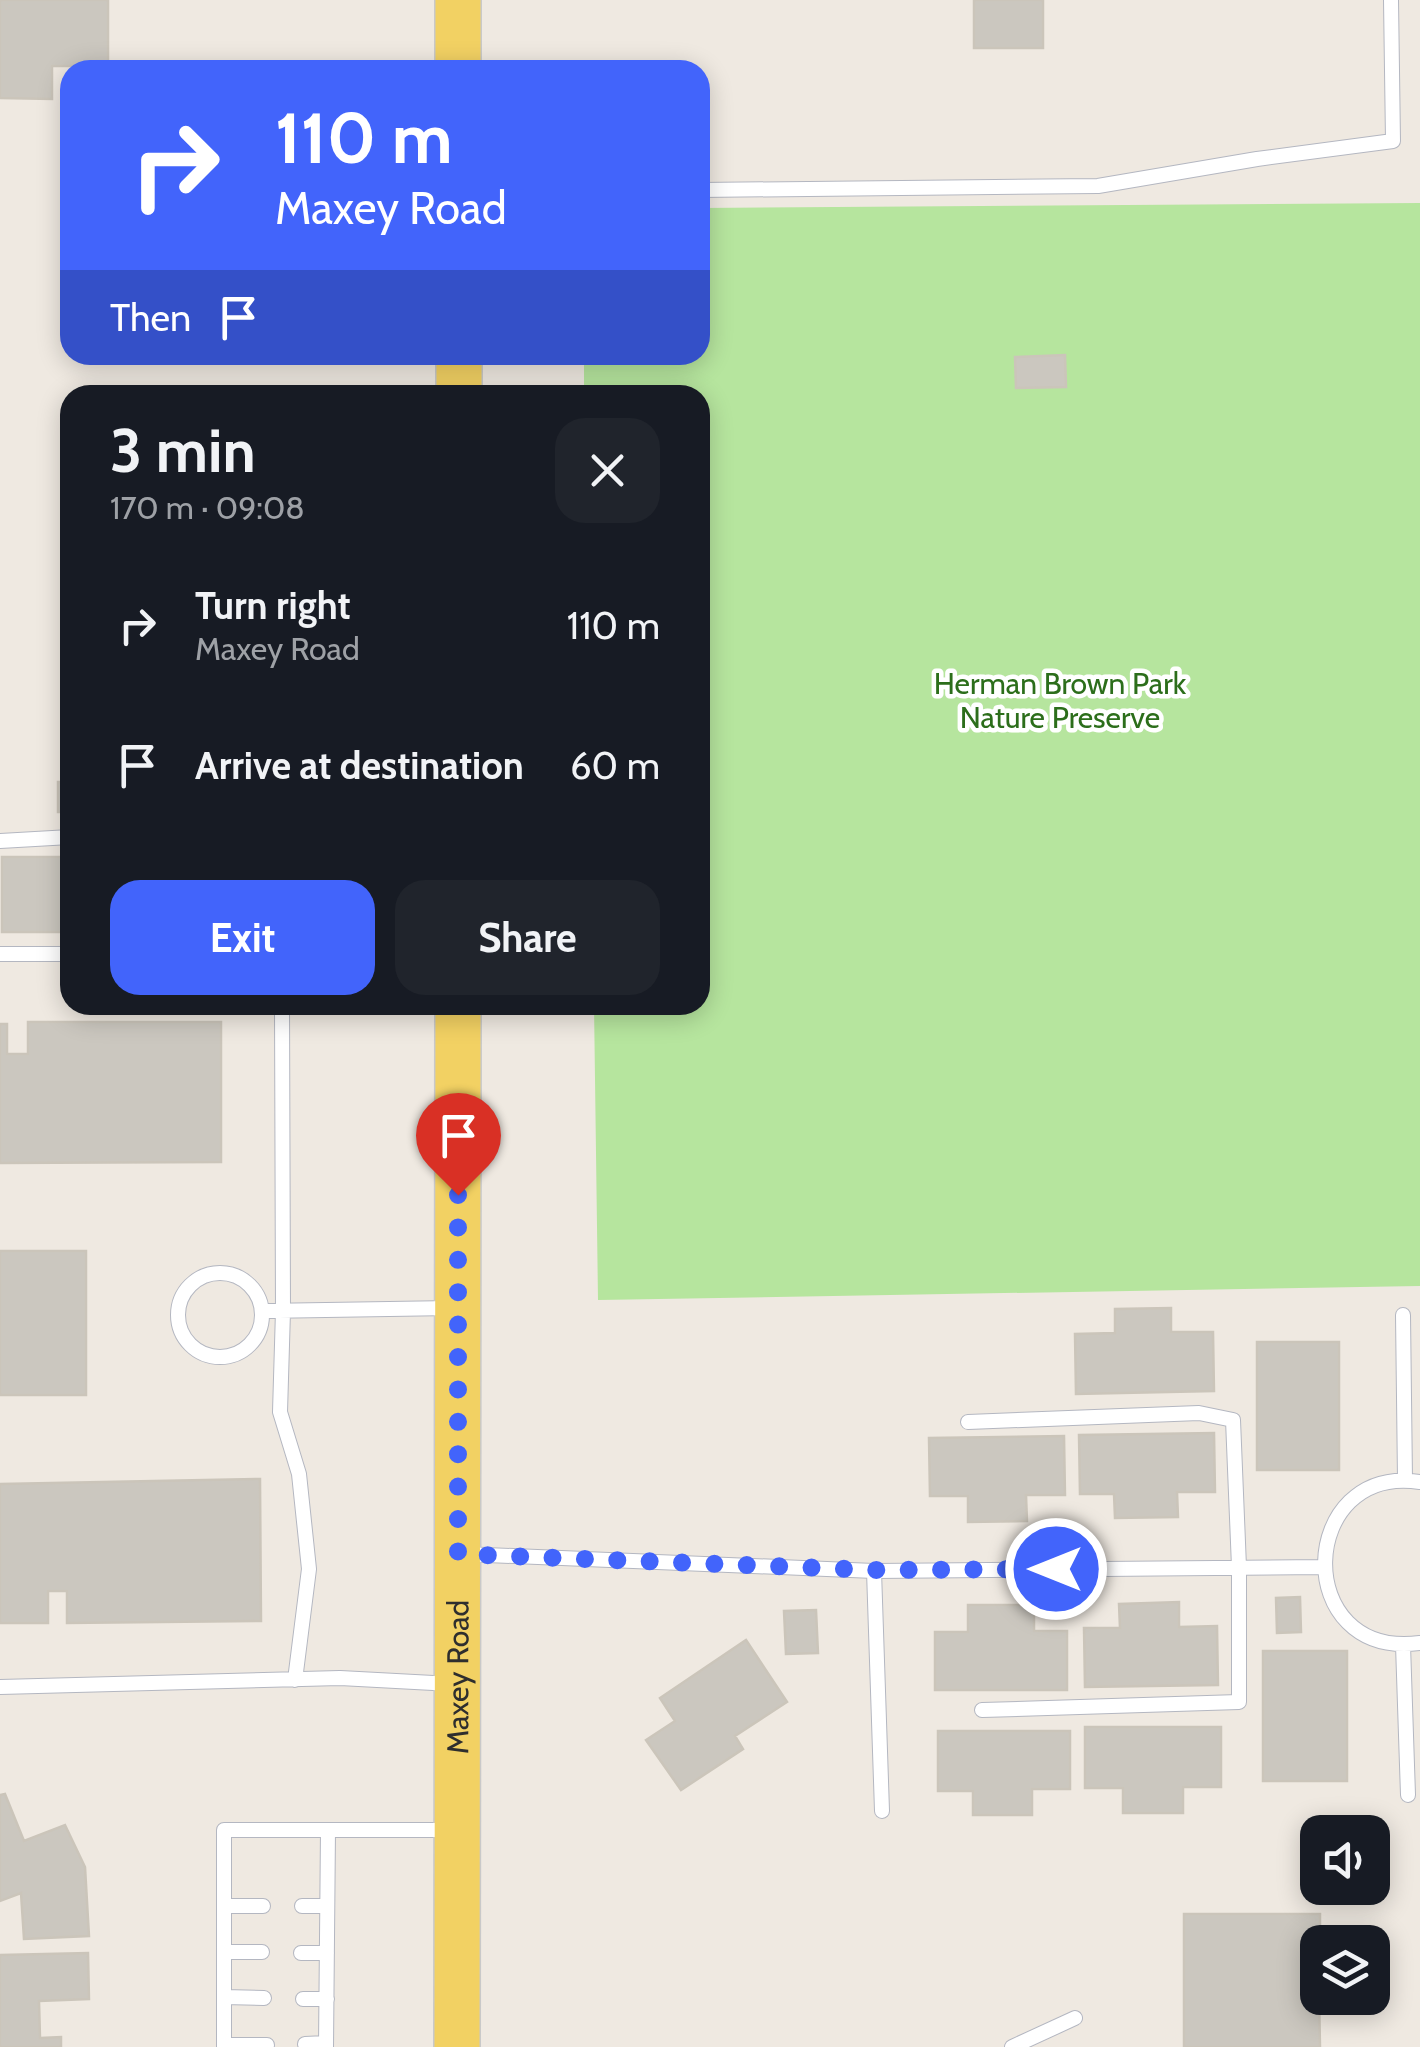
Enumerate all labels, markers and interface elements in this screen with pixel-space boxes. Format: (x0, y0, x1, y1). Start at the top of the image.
text: 110 m (275, 95, 453, 181)
icon: right (110, 100, 240, 230)
text: Maxey Road (275, 181, 507, 235)
icon: arrive (211, 290, 266, 345)
text: Then (110, 294, 191, 341)
text: 3 min (110, 414, 256, 487)
button: close (555, 418, 660, 523)
text: 170 m · 09:08 (110, 488, 305, 527)
text: Turn right (195, 582, 351, 629)
icon: right (110, 598, 165, 653)
text: 110 m (567, 602, 660, 649)
text: Maxey Road (195, 629, 360, 668)
park label: Herman Brown Park Nature Preserve (934, 665, 1187, 736)
icon: arrive (110, 738, 165, 793)
text: Arrive at destination (195, 742, 524, 789)
text: 60 m (570, 742, 660, 789)
button: Exit (110, 880, 375, 995)
button: Share (395, 880, 660, 995)
pin (416, 1093, 501, 1196)
icon: arrive (431, 1108, 486, 1163)
position arrow (1004, 1517, 1108, 1621)
street label: Maxey Road (439, 1600, 476, 1754)
map controls (1300, 1815, 1390, 2015)
button: sound (1300, 1815, 1390, 1905)
button: layers (1300, 1925, 1390, 2015)

